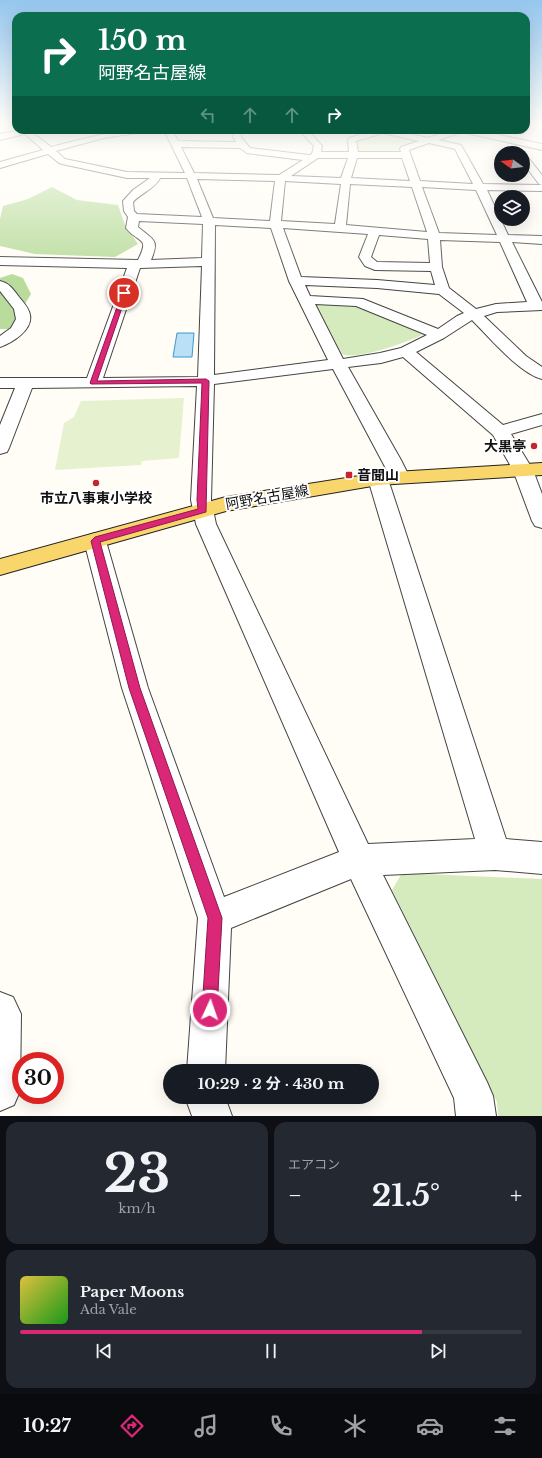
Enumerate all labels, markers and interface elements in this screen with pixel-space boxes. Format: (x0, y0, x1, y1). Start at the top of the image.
text: 150 m (98, 23, 186, 58)
icon: right (32, 28, 84, 80)
text: 阿野名古屋線 (98, 62, 206, 84)
icon: left (197, 104, 219, 126)
icon: ahead (239, 104, 261, 126)
icon: ahead (281, 104, 303, 126)
icon: right (323, 104, 345, 126)
north arrow (494, 146, 530, 182)
map controls (494, 146, 530, 226)
button: layers (494, 190, 530, 226)
pin (107, 276, 141, 310)
icon: arrive (113, 282, 135, 304)
place label: 大黒亭 (484, 437, 526, 455)
marker: 大黒亭 (529, 441, 539, 451)
place label: 音聞山 (357, 466, 399, 484)
marker: 音聞山 (344, 470, 354, 480)
marker: 市立八事東小学校 (91, 478, 101, 488)
street label: 阿野名古屋線 (224, 481, 310, 513)
place label: 市立八事東小学校 (40, 489, 152, 507)
position arrow (189, 989, 231, 1031)
speed limit sign: 30 (12, 1052, 64, 1104)
text: 10:29 · 2 分 · 430 m (198, 1074, 344, 1093)
text: 23 (104, 1142, 170, 1206)
text: エアコン (288, 1156, 340, 1173)
text: 21.5° (372, 1177, 440, 1214)
text: − (288, 1182, 302, 1209)
text: + (510, 1182, 522, 1209)
text: km/h (119, 1200, 155, 1217)
text: Paper Moons (80, 1282, 184, 1301)
text: Ada Vale (80, 1301, 137, 1318)
icon: previous (93, 1340, 115, 1362)
icon: pause (260, 1340, 282, 1362)
icon: next (427, 1340, 449, 1362)
icon: directions (118, 1412, 146, 1440)
icon: music (192, 1412, 220, 1440)
icon: phone (267, 1412, 295, 1440)
icon: climate (341, 1412, 369, 1440)
icon: car (416, 1412, 444, 1440)
icon: filters (491, 1412, 519, 1440)
text: 10:27 (23, 1415, 71, 1437)

